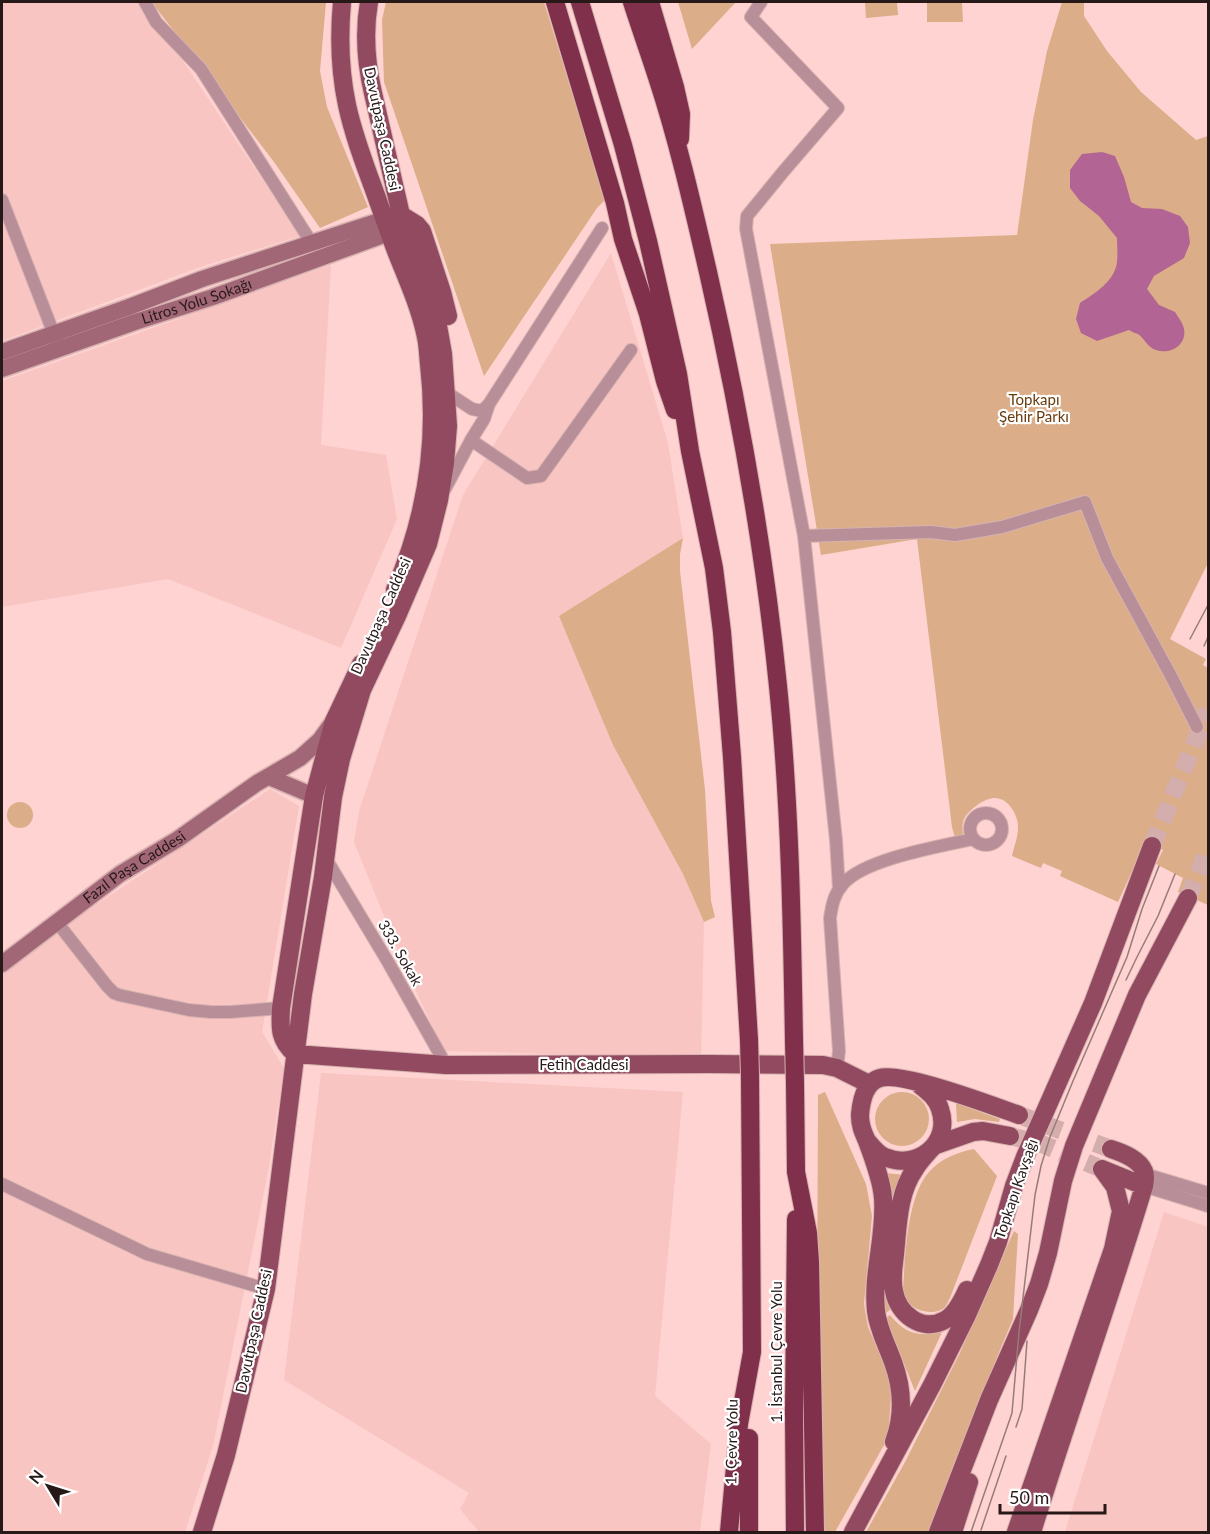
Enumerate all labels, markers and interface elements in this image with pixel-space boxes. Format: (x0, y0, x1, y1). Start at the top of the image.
street label: Davutpaşa Caddesi (361, 65, 405, 192)
street label: Litros Yolu Sokağı (139, 274, 254, 327)
park label: Topkapı Şehir Parkı (999, 390, 1069, 425)
street label: Davutpaşa Caddesi (346, 554, 414, 677)
street label: Fazıl Paşa Caddesi (79, 827, 189, 907)
street label: 333. Sokak (375, 916, 427, 989)
street label: Fetih Caddesi (539, 1055, 629, 1073)
street label: Topkapı Kavşağı (989, 1136, 1041, 1241)
street label: Davutpaşa Caddesi (231, 1267, 275, 1394)
street label: 1. İstanbul Çevre Yolu (767, 1281, 785, 1423)
street label: 1. Çevre Yolu (721, 1399, 741, 1485)
north arrow (18, 1456, 78, 1516)
text: N (25, 1466, 47, 1487)
scale bar (1000, 1477, 1105, 1515)
text: 50 m (1009, 1486, 1049, 1508)

